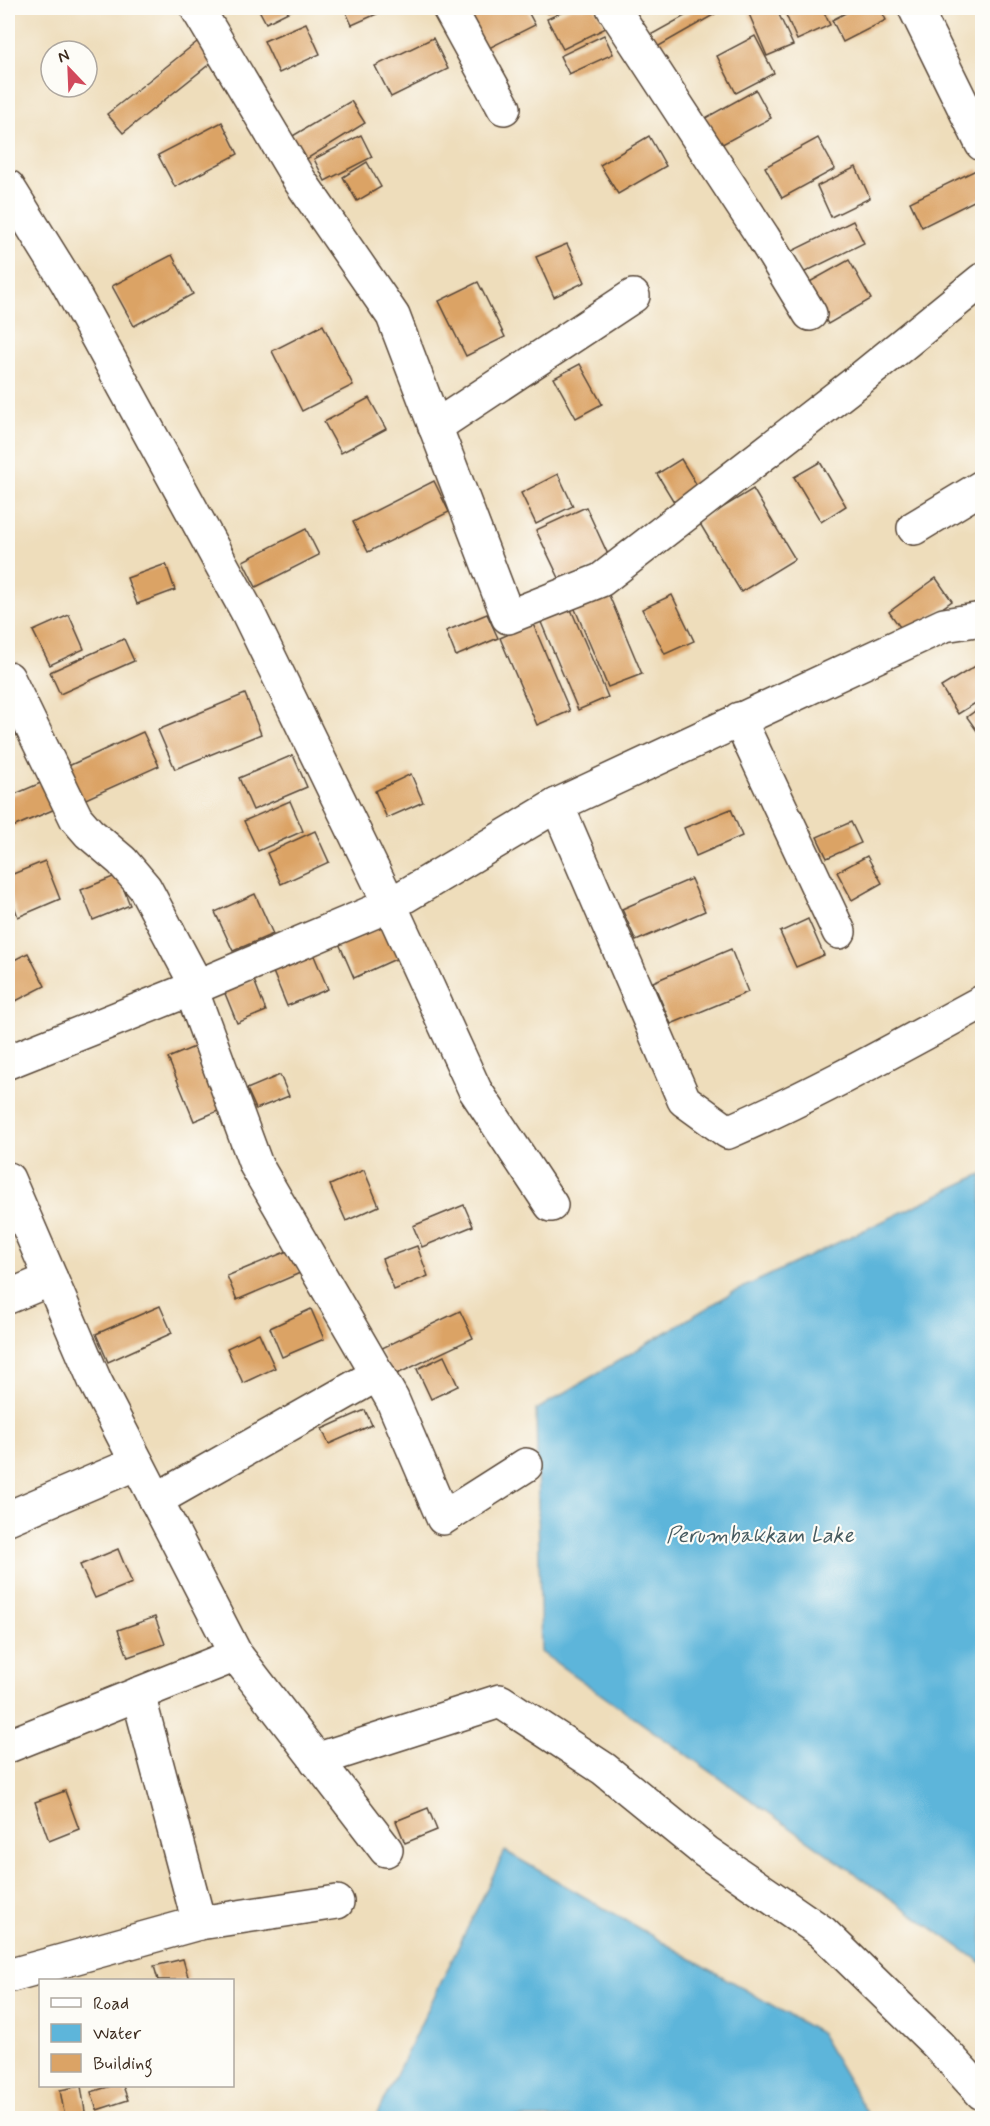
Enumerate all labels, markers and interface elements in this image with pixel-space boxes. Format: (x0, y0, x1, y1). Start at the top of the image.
north arrow (39, 39, 99, 99)
text: N (55, 45, 73, 68)
water label: Perumbakkam Lake (666, 1522, 855, 1550)
legend (39, 1979, 234, 2087)
text: Road (93, 1992, 129, 2016)
text: Water (93, 2022, 142, 2046)
text: Building (93, 2052, 153, 2078)

